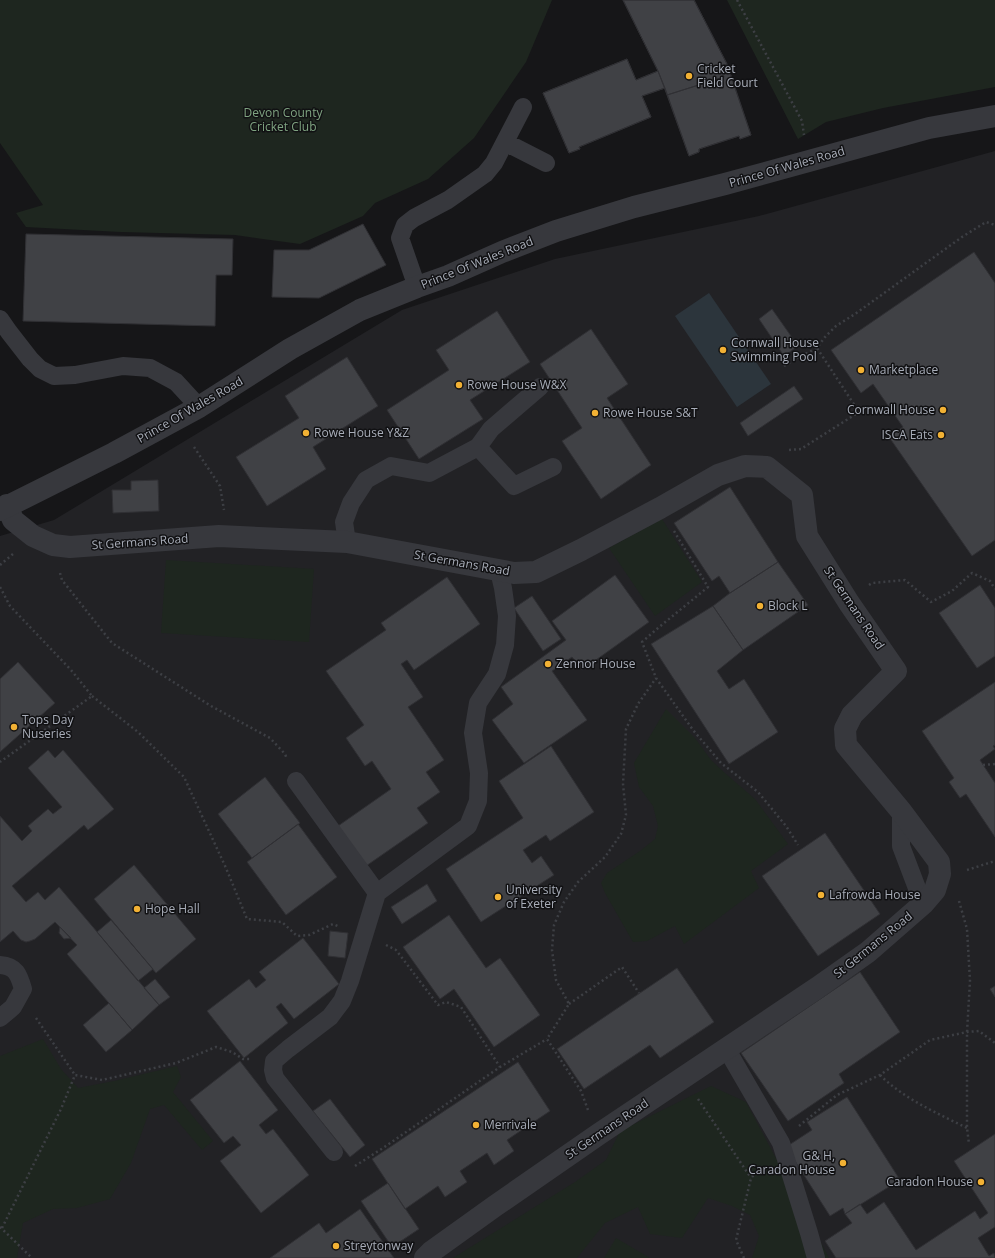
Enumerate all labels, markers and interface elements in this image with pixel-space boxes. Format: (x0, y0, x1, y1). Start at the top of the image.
place label: Cricket Field Court (697, 60, 758, 91)
marker: Cricket Field Court (684, 71, 694, 81)
park label: Devon County Cricket Club (244, 104, 323, 135)
street label: Prince Of Wales Road (727, 142, 847, 191)
street label: Prince Of Wales Road (418, 232, 535, 293)
place label: Cornwall House Swimming Pool (731, 334, 819, 365)
marker: Cornwall House Swimming Pool (718, 345, 728, 355)
place label: Marketplace (869, 361, 938, 378)
marker: Marketplace (856, 365, 866, 375)
street label: Prince Of Wales Road (134, 372, 246, 447)
place label: Rowe House W&X (467, 376, 567, 393)
marker: Rowe House W&X (454, 380, 464, 390)
place label: Cornwall House (847, 401, 935, 418)
place label: Rowe House S&T (603, 404, 698, 421)
marker: Cornwall House (938, 405, 948, 415)
marker: Rowe House S&T (590, 408, 600, 418)
place label: Rowe House Y&Z (314, 424, 409, 441)
place label: ISCA Eats (881, 426, 933, 443)
marker: Rowe House Y&Z (301, 428, 311, 438)
marker: ISCA Eats (936, 430, 946, 440)
street label: St Germans Road (91, 530, 189, 553)
street label: St Germans Road (413, 546, 511, 579)
street label: St Germans Road (820, 563, 889, 653)
place label: Block L (768, 597, 807, 614)
marker: Block L (755, 601, 765, 611)
place label: Zennor House (556, 655, 636, 672)
marker: Zennor House (543, 659, 553, 669)
place label: Tops Day Nuseries (22, 711, 74, 742)
marker: Tops Day Nuseries (9, 722, 19, 732)
place label: University of Exeter (506, 881, 563, 912)
place label: Lafrowda House (829, 886, 921, 903)
marker: Lafrowda House (816, 890, 826, 900)
marker: University of Exeter (493, 892, 503, 902)
place label: Hope Hall (145, 900, 200, 917)
marker: Hope Hall (132, 904, 142, 914)
street label: St Germans Road (830, 907, 916, 982)
street label: St Germans Road (562, 1094, 652, 1163)
place label: Merrivale (484, 1116, 537, 1133)
marker: Merrivale (471, 1120, 481, 1130)
place label: G& H, Caradon House (748, 1147, 835, 1178)
marker: G& H, Caradon House (838, 1158, 848, 1168)
place label: Caradon House (886, 1173, 973, 1190)
marker: Caradon House (976, 1177, 986, 1187)
place label: Streytonway (344, 1237, 414, 1254)
marker: Streytonway (331, 1241, 341, 1251)

